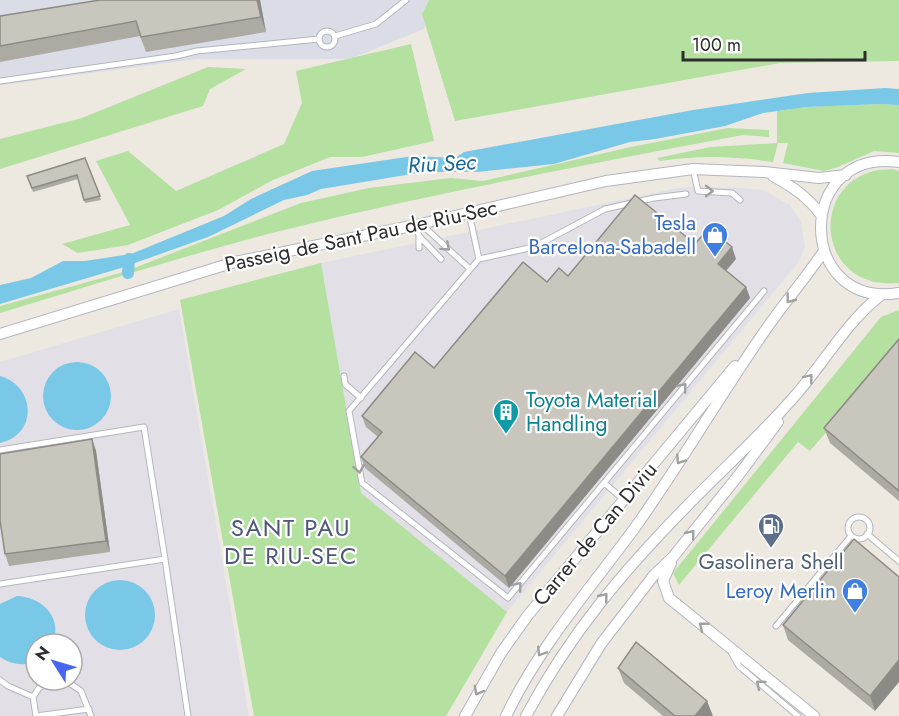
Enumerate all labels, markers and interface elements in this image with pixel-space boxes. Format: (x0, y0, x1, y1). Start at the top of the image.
scale bar (683, 24, 864, 62)
text: 100 m (692, 32, 741, 58)
water label: Riu Sec (407, 145, 478, 181)
one-way arrow (705, 185, 714, 197)
street label: Passeig de Sant Pau de Riu-Sec (222, 192, 500, 280)
place label: Tesla Barcelona-Sabadell (528, 208, 696, 262)
shop icon: Tesla Barcelona-Sabadell (700, 220, 730, 258)
one-way arrow (439, 240, 450, 251)
one-way arrow (786, 292, 797, 303)
one-way arrow (801, 374, 812, 385)
one-way arrow (676, 383, 687, 394)
place label: Toyota Material Handling (526, 385, 657, 439)
building icon: Toyota Material Handling (491, 397, 521, 435)
one-way arrow (676, 453, 687, 464)
street label: Carrer de Can Diviu (526, 456, 664, 612)
one-way arrow (353, 464, 365, 474)
district label: SANT PAU DE RIU-SEC (224, 510, 358, 573)
fuel station icon: Gasolinera Shell (756, 511, 786, 549)
one-way arrow (684, 530, 695, 541)
place label: Gasolinera Shell (698, 547, 844, 577)
place label: Leroy Merlin (726, 576, 836, 606)
shop icon: Leroy Merlin (840, 576, 870, 614)
one-way arrow (511, 582, 522, 593)
one-way arrow (596, 593, 607, 604)
one-way arrow (699, 622, 710, 633)
north arrow (24, 632, 84, 692)
text: N (29, 641, 55, 665)
one-way arrow (537, 646, 549, 656)
one-way arrow (756, 680, 767, 691)
one-way arrow (474, 685, 485, 696)

